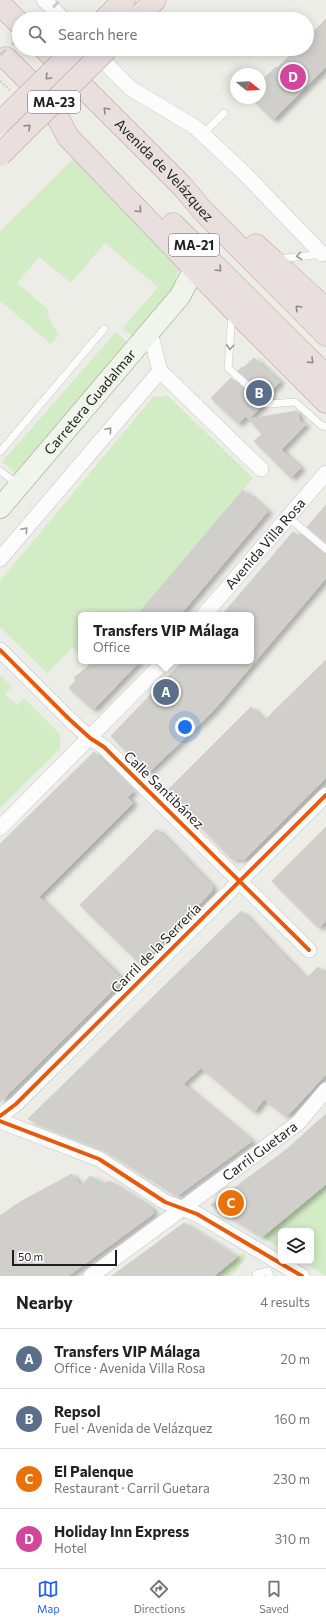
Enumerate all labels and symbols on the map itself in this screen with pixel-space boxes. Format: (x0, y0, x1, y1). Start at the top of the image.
pin: D (280, 62, 306, 92)
north arrow (230, 68, 266, 104)
one-way arrow (45, 72, 53, 80)
road number: MA-23 (28, 91, 80, 113)
one-way arrow (103, 107, 111, 115)
street label: Avenida de Velázquez (112, 115, 217, 225)
one-way arrow (23, 125, 31, 132)
one-way arrow (134, 205, 142, 213)
road number: MA-21 (169, 234, 219, 256)
one-way arrow (296, 252, 302, 261)
one-way arrow (214, 264, 222, 272)
one-way arrow (296, 305, 303, 313)
one-way arrow (225, 344, 234, 350)
street label: Carretera Guadalmar (40, 345, 139, 458)
one-way arrow (306, 356, 314, 364)
pin: B (246, 378, 272, 408)
one-way arrow (105, 428, 112, 435)
street label: Avenida Villa Rosa (221, 494, 309, 592)
one-way arrow (21, 527, 28, 534)
pin: A (153, 677, 179, 707)
your location (175, 717, 195, 737)
street label: Calle Santibánez (121, 747, 208, 832)
street label: Carril de la Serrería (107, 899, 204, 996)
street label: Carril Guetara (219, 1117, 301, 1184)
pin: C (218, 1188, 244, 1218)
scale bar (12, 1248, 117, 1267)

